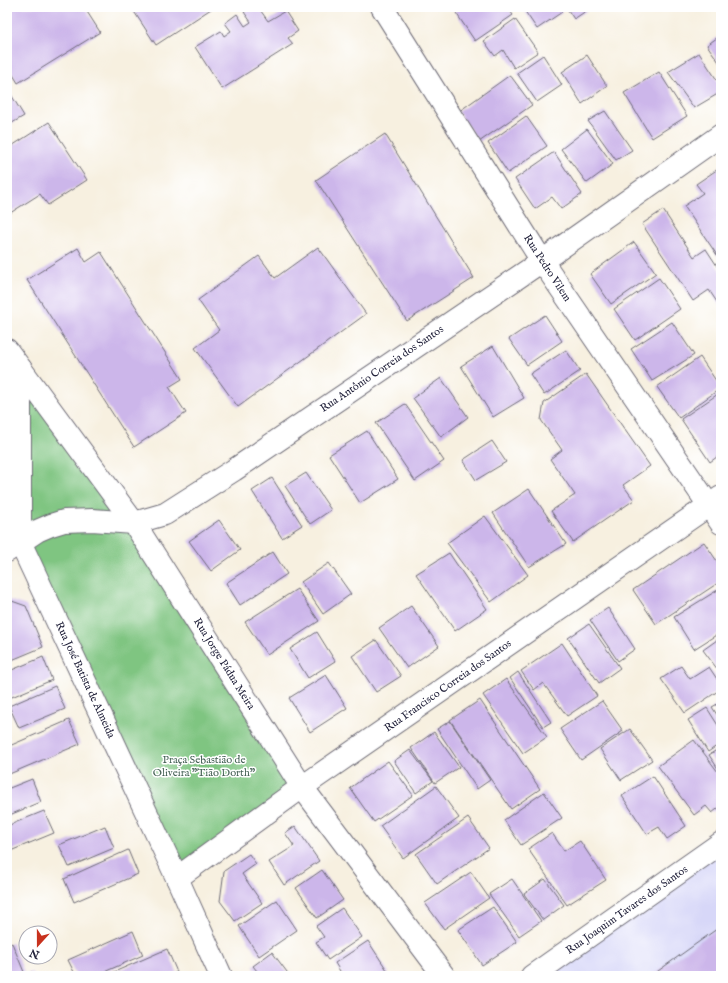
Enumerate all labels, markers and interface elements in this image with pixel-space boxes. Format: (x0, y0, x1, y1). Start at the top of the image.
street label: Rua Pedro Vilem (520, 232, 574, 305)
street label: Rua Antônio Correia dos Santos (318, 322, 447, 416)
street label: Rua Jorge Pádua Meira (190, 616, 258, 713)
street label: Rua José Batista de Almeida (52, 620, 118, 741)
street label: Rua Francisco Correia dos Santos (382, 637, 514, 735)
park label: Praça Sebastião de Oliveira "Tião Dorth" (153, 753, 256, 780)
street label: Rua Joaquim Tavares dos Santos (563, 862, 691, 958)
north arrow (18, 925, 58, 965)
text: N (27, 945, 43, 962)

